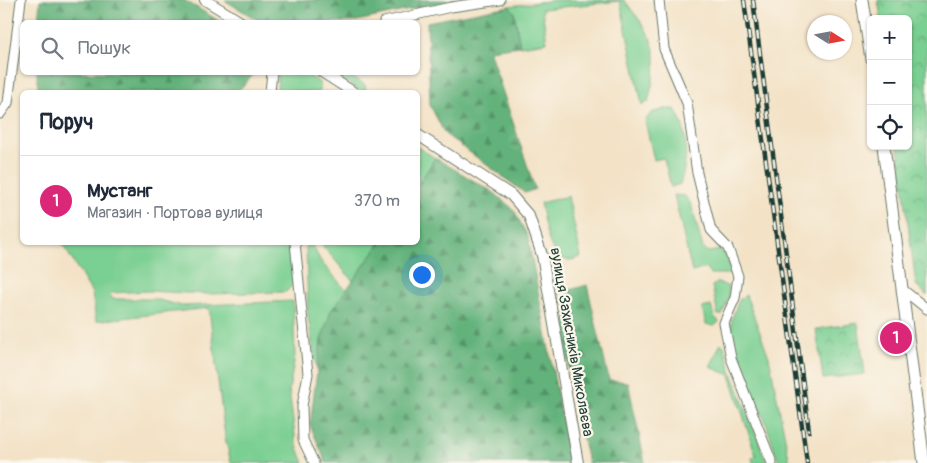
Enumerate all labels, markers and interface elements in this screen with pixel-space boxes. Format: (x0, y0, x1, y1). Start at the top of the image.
north arrow (807, 15, 852, 60)
map controls (867, 15, 912, 150)
button: + (867, 15, 912, 60)
search box (20, 20, 420, 75)
icon: search (38, 34, 66, 62)
text: Пошук (78, 36, 131, 60)
button: − (867, 60, 912, 105)
button: locate (867, 105, 912, 150)
text: Поруч (40, 109, 93, 136)
text: Мустанг (87, 179, 152, 203)
text: 1 (53, 191, 59, 211)
text: 370 m (354, 191, 400, 211)
text: Магазин · Портова вулиця (87, 203, 263, 223)
street label: вулиця Захисників Миколаєва (546, 246, 598, 438)
your location (409, 262, 435, 288)
pin: 1 (880, 319, 912, 357)

